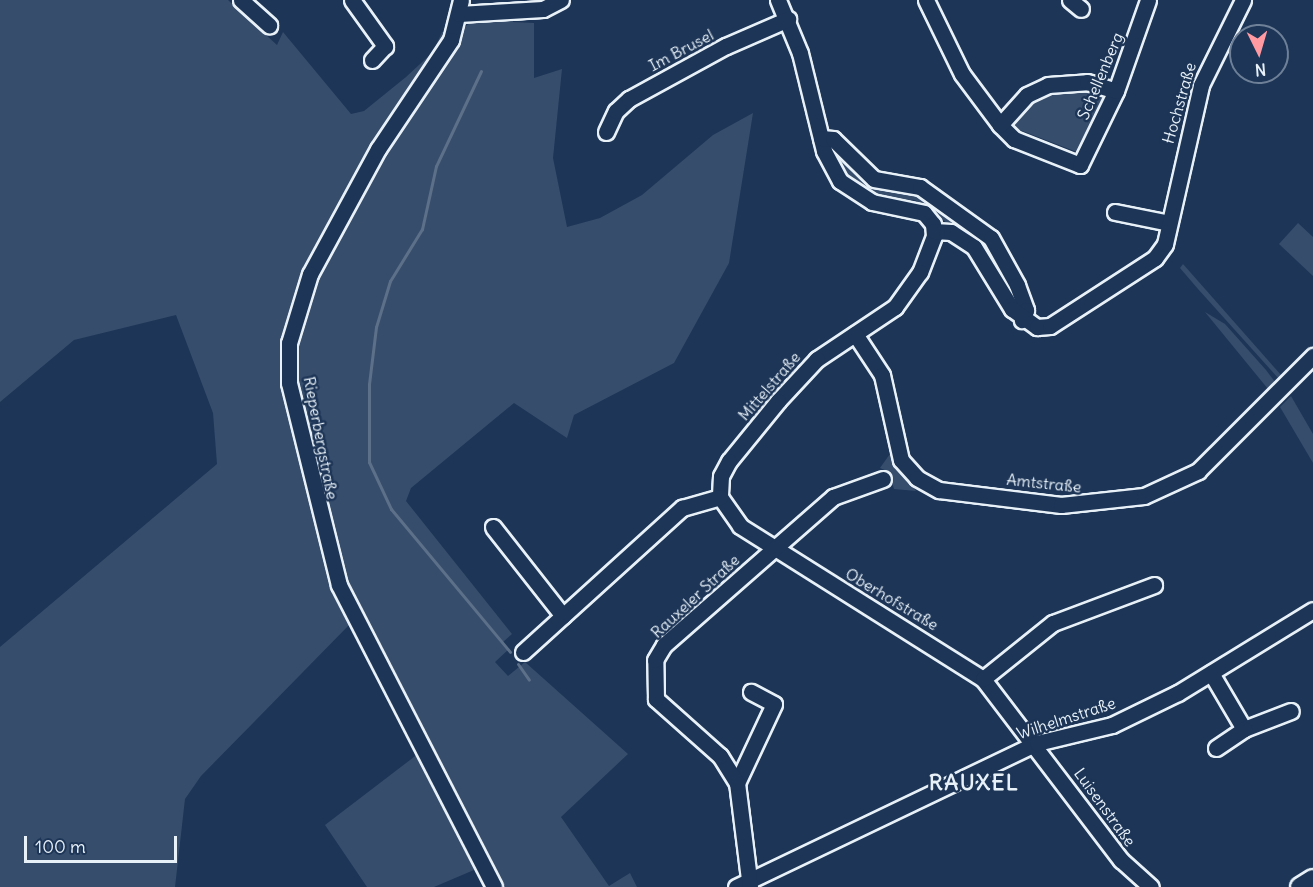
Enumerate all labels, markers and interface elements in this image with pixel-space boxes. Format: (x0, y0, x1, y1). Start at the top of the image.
north arrow (1229, 24, 1289, 84)
street label: Im Brusel (645, 25, 717, 75)
street label: Schellenberg (1073, 30, 1127, 122)
text: N (1254, 59, 1267, 80)
street label: Hochstraße (1158, 60, 1200, 146)
street label: Mittelstraße (734, 348, 804, 424)
street label: Rieperbergstraße (300, 375, 342, 501)
street label: Amtstraße (1006, 470, 1082, 496)
street label: Rauxeler Straße (647, 550, 743, 642)
street label: Oberhofstraße (842, 564, 942, 634)
street label: Wilhelmstraße (1014, 693, 1118, 743)
street label: Luisenstraße (1070, 764, 1140, 850)
district label: RAUXEL (929, 770, 1019, 796)
scale bar (27, 824, 180, 862)
text: 100 m (35, 835, 86, 858)

